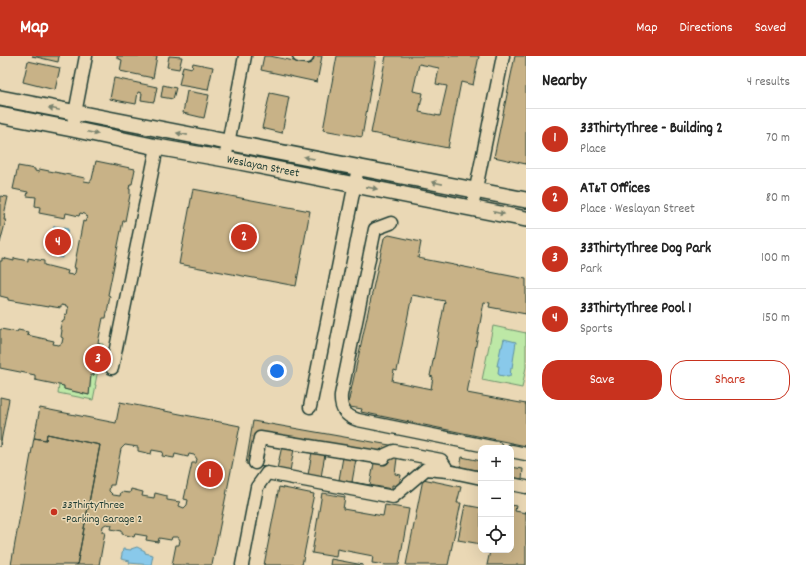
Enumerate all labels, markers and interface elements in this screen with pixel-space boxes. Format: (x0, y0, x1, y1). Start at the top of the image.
text: Map (20, 15, 49, 42)
text: Map (636, 18, 658, 38)
text: Directions (680, 18, 733, 38)
text: Saved (755, 18, 786, 38)
text: Nearby (542, 70, 586, 94)
text: 4 results (747, 73, 790, 92)
one-way arrow (48, 106, 60, 112)
text: 33ThirtyThree - Building 2 (580, 118, 723, 140)
text: 1 (554, 129, 556, 148)
text: 70 m (766, 129, 790, 148)
one-way arrow (176, 130, 188, 136)
one-way arrow (87, 131, 99, 137)
text: Place (580, 140, 606, 159)
street label: Weslayan Street (225, 151, 301, 182)
one-way arrow (303, 155, 315, 161)
text: AT&T Offices (580, 178, 650, 200)
one-way arrow (431, 179, 443, 185)
one-way arrow (366, 186, 378, 192)
text: 2 (552, 189, 558, 208)
text: 80 m (766, 189, 790, 208)
text: Place · Weslayan Street (580, 200, 695, 219)
one-way arrow (493, 211, 505, 217)
pin: 2 (231, 222, 257, 252)
pin: 4 (45, 227, 71, 257)
text: 33ThirtyThree Dog Park (580, 238, 711, 260)
text: 3 (552, 249, 558, 268)
text: 100 m (761, 249, 790, 268)
text: Park (580, 260, 602, 279)
text: 33ThirtyThree Pool 1 (580, 298, 692, 320)
text: 4 (552, 309, 558, 328)
text: 150 m (762, 309, 790, 328)
text: Sports (580, 320, 613, 339)
pin: 3 (85, 344, 111, 374)
button: Save (542, 360, 662, 400)
button: Share (670, 360, 790, 400)
your location (267, 361, 287, 381)
map controls (478, 445, 514, 553)
button: + (478, 445, 514, 481)
pin: 1 (197, 459, 223, 489)
button: − (478, 481, 514, 517)
place label: 33ThirtyThree -Parking Garage 2 (62, 497, 143, 528)
marker: 33ThirtyThree -Parking Garage 2 (49, 507, 59, 517)
button: locate (478, 517, 514, 553)

